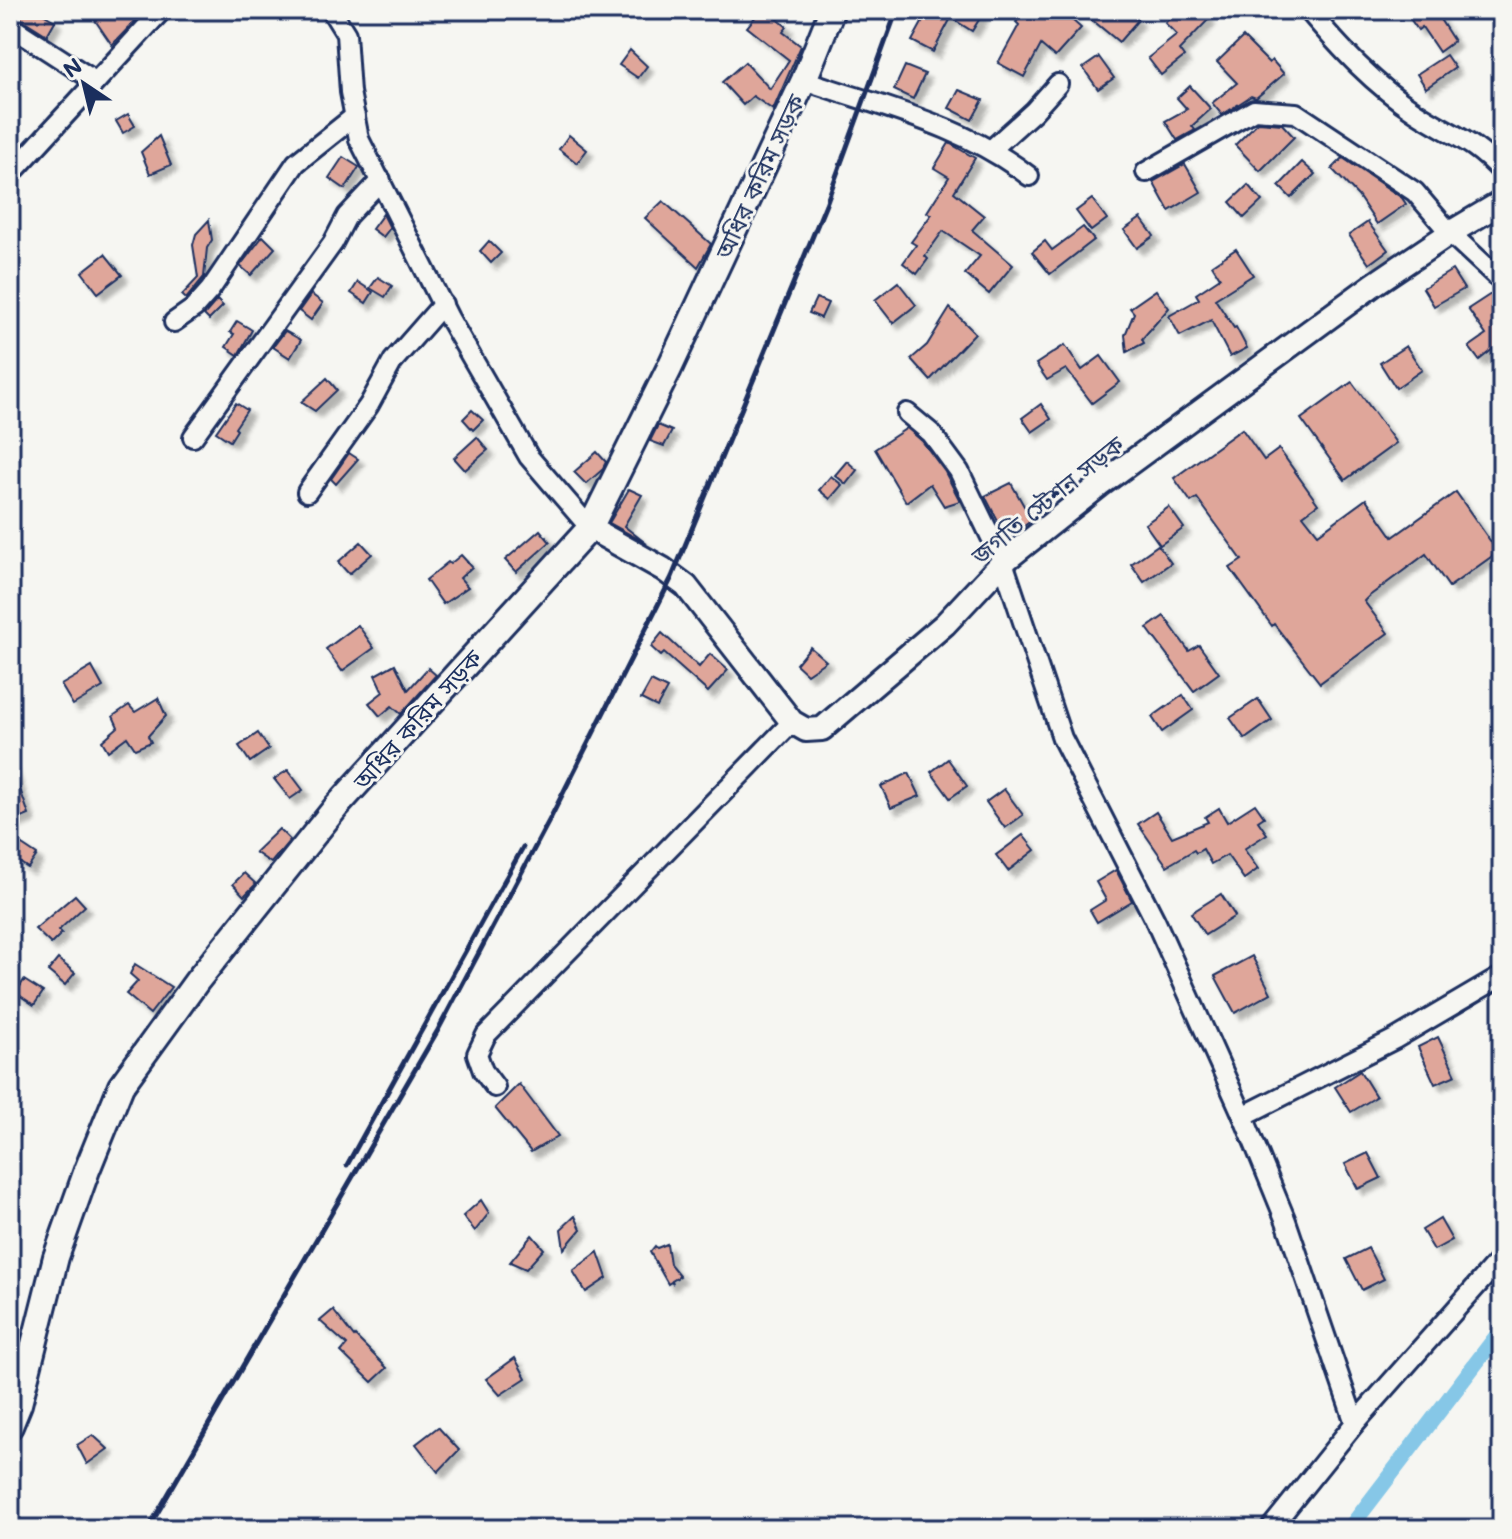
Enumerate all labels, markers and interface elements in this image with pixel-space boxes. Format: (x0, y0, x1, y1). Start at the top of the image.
north arrow (44, 44, 124, 124)
text: N (57, 51, 87, 84)
street label: অধির করিম সড়ক (707, 88, 811, 264)
street label: জগতি স্টেশন সড়ক (964, 428, 1130, 571)
street label: অধির করিম সড়ক (345, 642, 488, 796)

